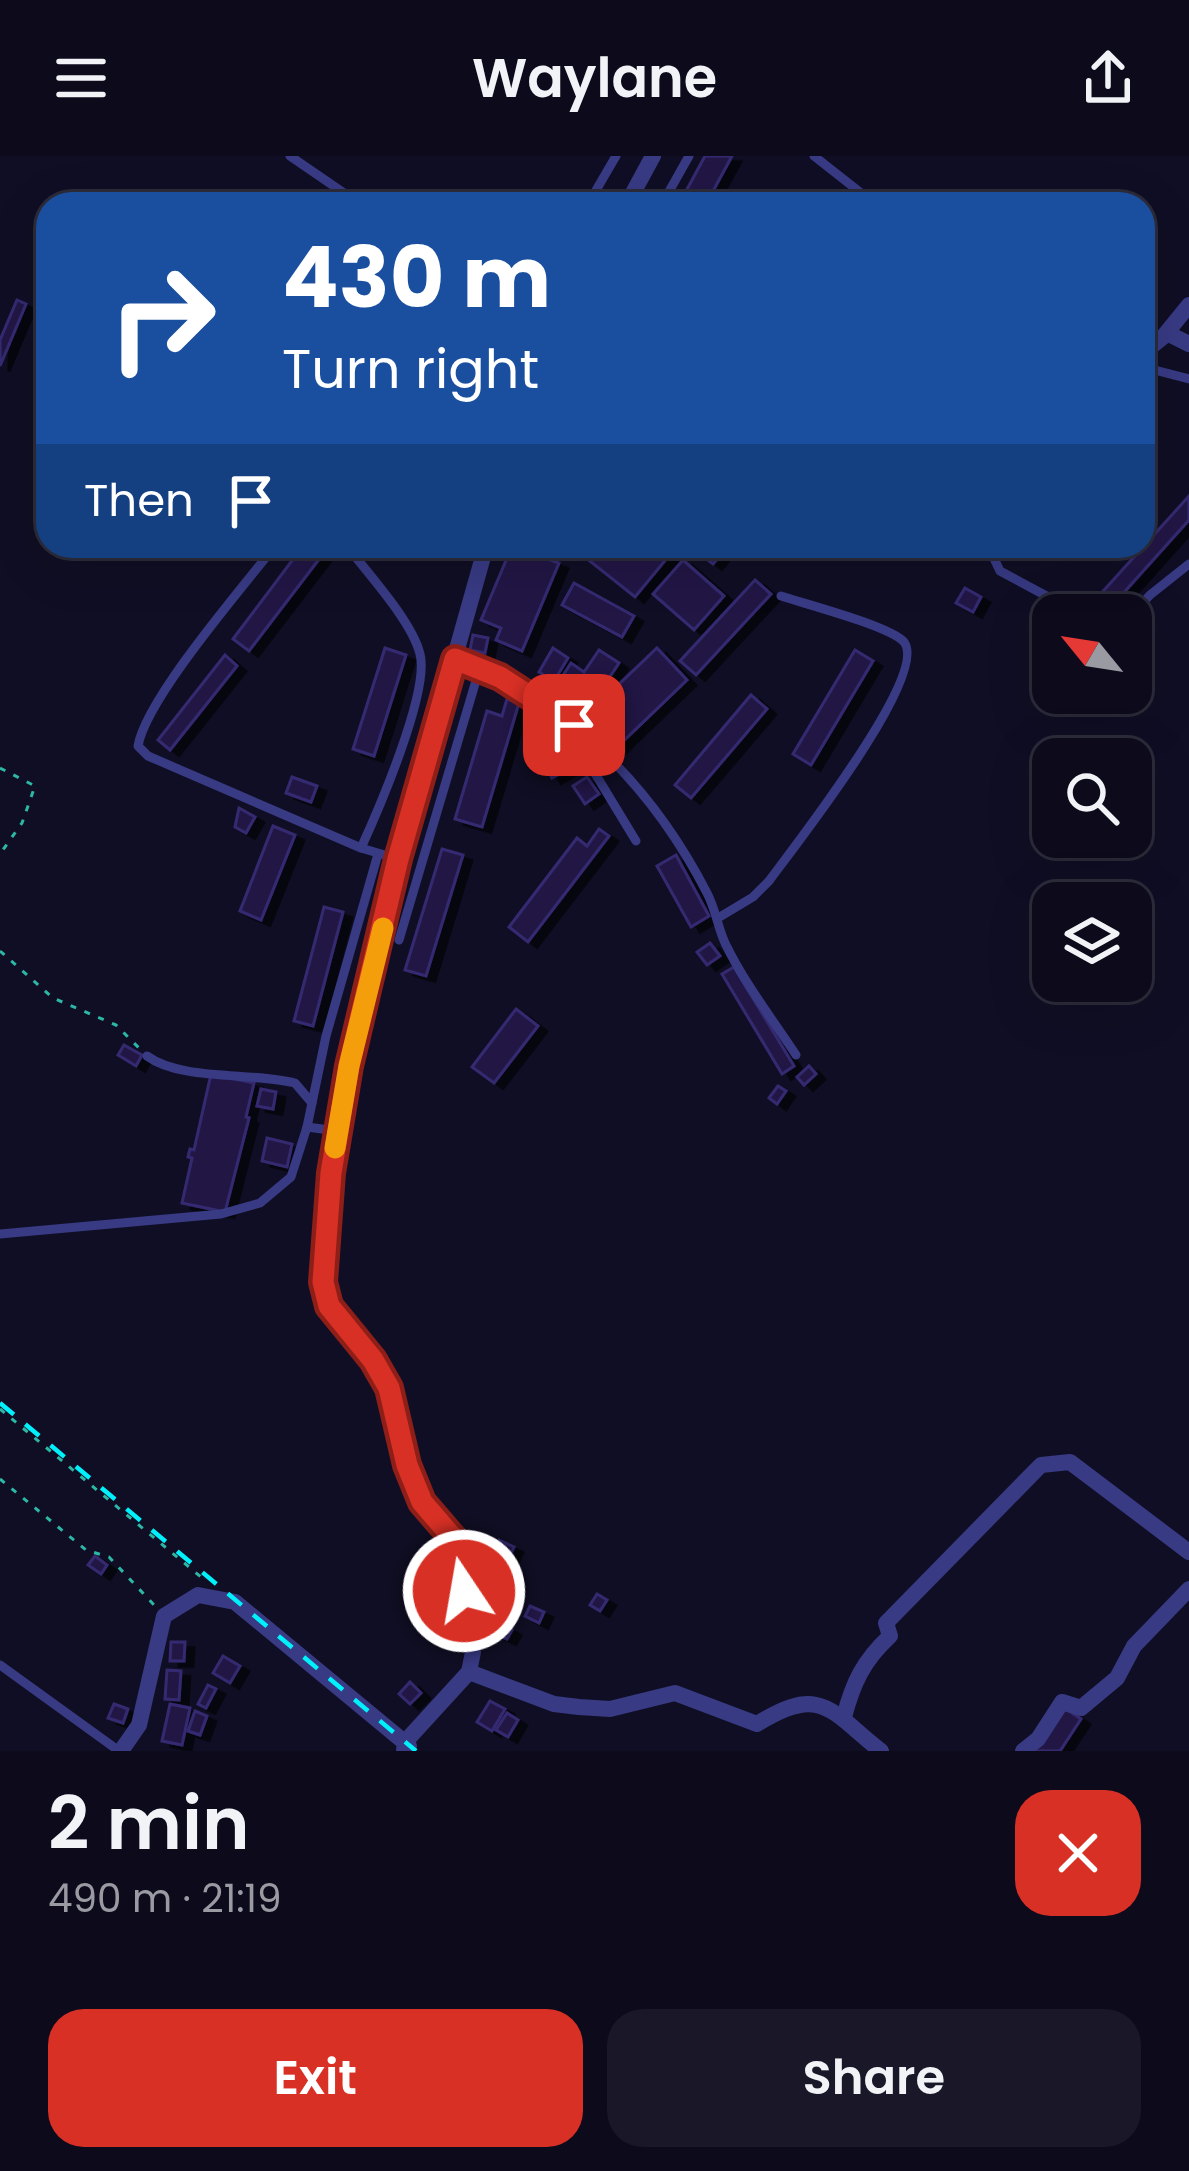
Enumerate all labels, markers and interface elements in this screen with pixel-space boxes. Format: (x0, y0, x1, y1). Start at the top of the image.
text: Waylane (472, 40, 717, 116)
icon: menu (48, 45, 114, 111)
icon: share (1075, 45, 1141, 111)
text: 430 m (282, 219, 551, 336)
icon: right (84, 240, 240, 396)
text: Turn right (282, 331, 539, 407)
icon: arrive (218, 468, 284, 534)
text: Then (84, 469, 194, 532)
north arrow (1032, 594, 1152, 714)
map controls (1032, 594, 1152, 1002)
pin (523, 674, 625, 776)
icon: arrive (541, 692, 607, 758)
button: search (1032, 738, 1152, 858)
button: layers (1032, 882, 1152, 1002)
position arrow (401, 1528, 527, 1654)
text: 2 min (48, 1773, 250, 1874)
button: close (1015, 1790, 1141, 1916)
text: 490 m · 21:19 (48, 1871, 282, 1926)
button: Exit (48, 2009, 583, 2147)
button: Share (607, 2009, 1141, 2147)

